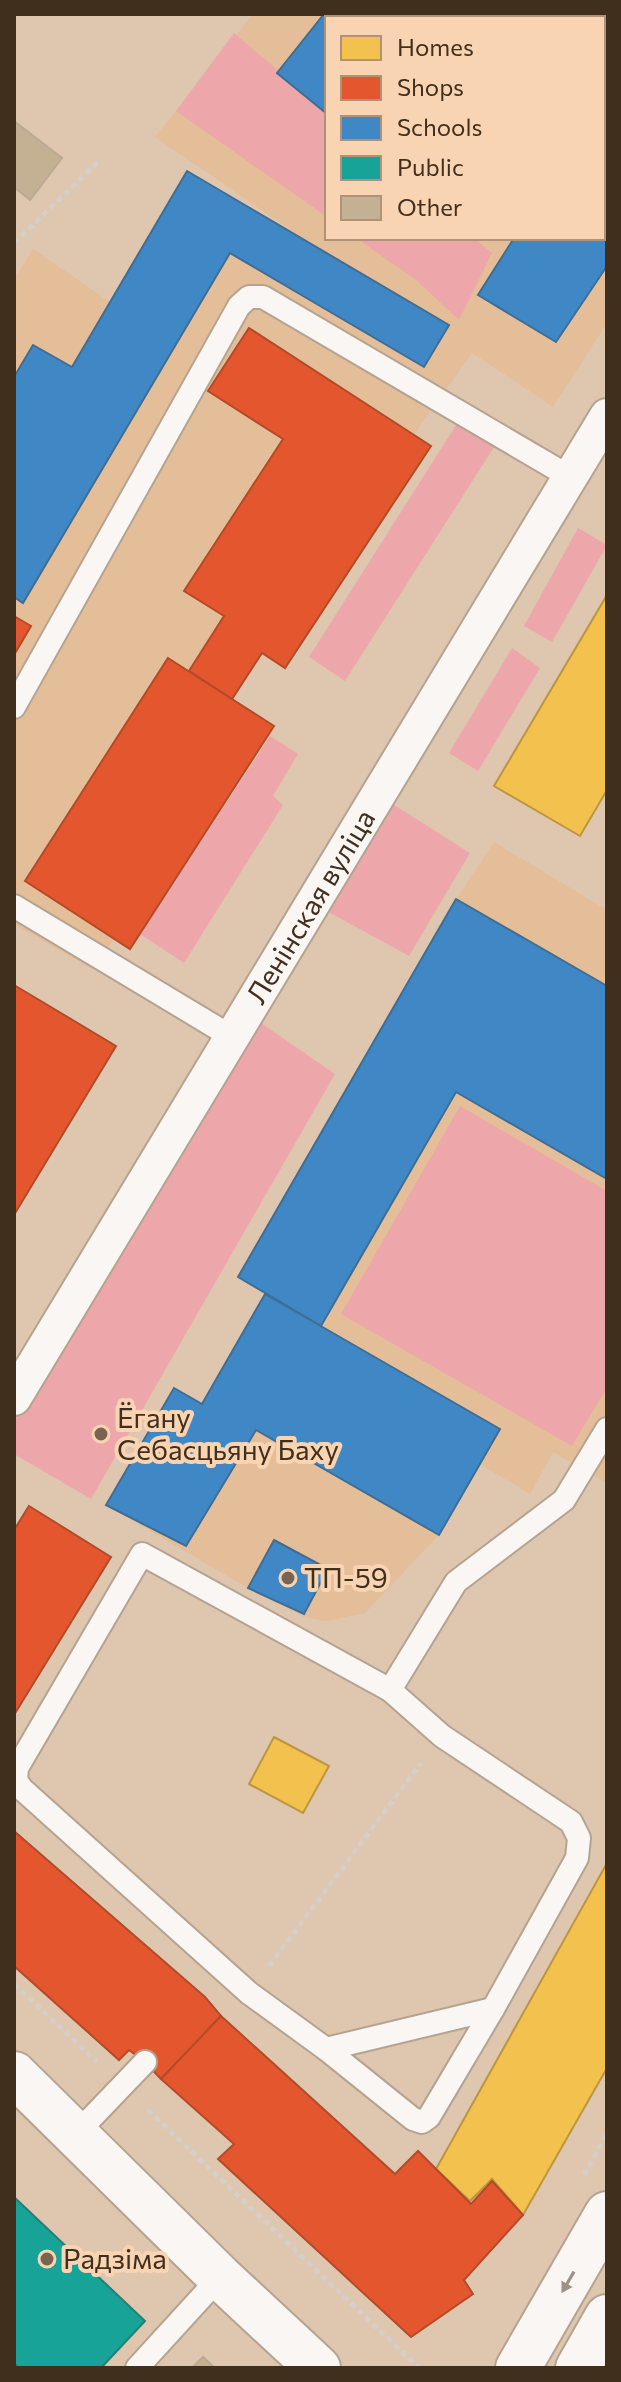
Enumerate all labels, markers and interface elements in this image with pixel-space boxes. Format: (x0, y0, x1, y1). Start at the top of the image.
legend (325, 16, 605, 240)
text: Homes (397, 32, 474, 61)
text: Shops (397, 72, 464, 101)
text: Schools (397, 112, 482, 141)
text: Public (397, 152, 464, 181)
text: Other (397, 192, 463, 221)
street label: Ленінская вуліца (238, 803, 382, 1009)
place label: Ёгану Себасцьяну Баху (117, 1400, 339, 1466)
marker: Ёгану Себасцьяну Баху (92, 1425, 110, 1443)
place label: ТП-59 (304, 1560, 388, 1594)
marker: ТП-59 (279, 1569, 297, 1587)
place label: Радзіма (63, 2241, 167, 2275)
marker: Радзіма (38, 2250, 56, 2268)
one-way arrow (561, 2271, 575, 2293)

